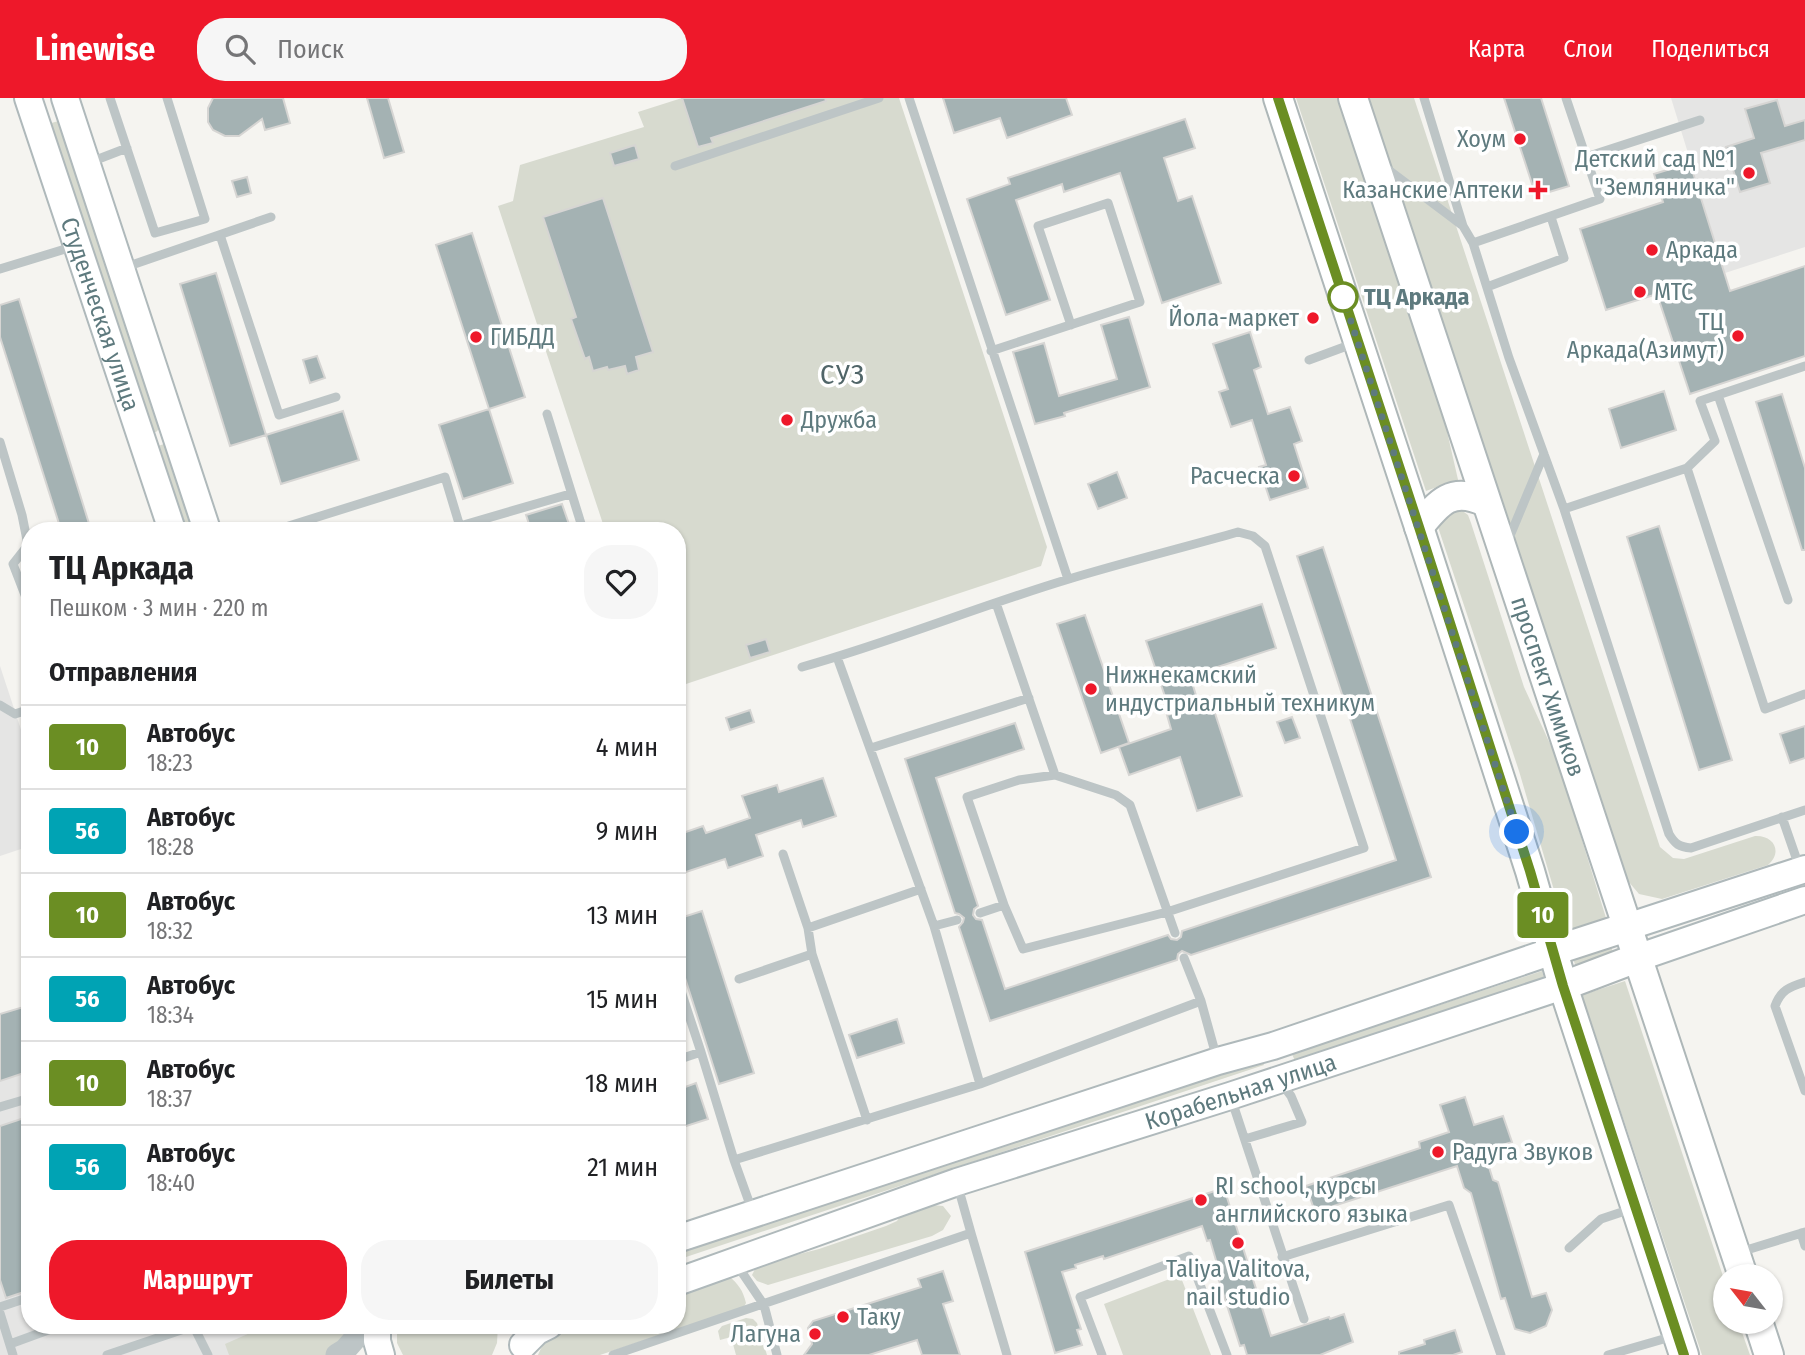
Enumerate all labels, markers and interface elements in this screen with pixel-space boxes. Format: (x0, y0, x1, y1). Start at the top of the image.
search box (197, 18, 687, 81)
text: Linewise (35, 29, 155, 69)
icon: search (221, 30, 259, 68)
text: Поиск (277, 34, 344, 65)
text: Карта (1468, 35, 1525, 63)
text: Слои (1563, 35, 1613, 63)
text: Поделиться (1651, 35, 1770, 63)
place label: Хоум (1457, 125, 1506, 153)
marker: Хоум (1512, 131, 1528, 147)
place label: Детский сад №1 "Земляничка" (1574, 145, 1735, 201)
marker: Детский сад №1 "Земляничка" (1741, 165, 1757, 181)
place label: Казанские Аптеки (1342, 176, 1524, 204)
marker: Казанские Аптеки (1530, 182, 1546, 198)
street label: Студенческая улица (55, 214, 145, 415)
place label: Аркада (1666, 236, 1738, 264)
marker: Аркада (1644, 242, 1660, 258)
place label: МТС (1654, 278, 1693, 306)
marker: ТЦ Аркада (1328, 282, 1358, 312)
place label: ТЦ Аркада (1364, 283, 1470, 311)
marker: МТС (1632, 284, 1648, 300)
place label: Йола-маркет (1168, 304, 1299, 332)
place label: ТЦ Аркада(Азимут) (1567, 308, 1724, 364)
marker: Йола-маркет (1305, 310, 1321, 326)
place label: ГИБДД (490, 323, 555, 351)
marker: ТЦ Аркада(Азимут) (1730, 328, 1746, 344)
marker: ГИБДД (468, 329, 484, 345)
district label: СУЗ (820, 358, 866, 391)
place label: Дружба (800, 406, 877, 434)
marker: Дружба (779, 412, 795, 428)
place label: Расческа (1190, 462, 1280, 490)
marker: Расческа (1286, 468, 1302, 484)
button: heart (584, 545, 658, 619)
text: ТЦ Аркада (49, 548, 194, 588)
street label: проспект Химиков (1505, 593, 1591, 780)
text: Пешком · 3 мин · 220 m (49, 594, 268, 622)
text: Отправления (49, 657, 198, 688)
place label: Нижнекамский индустриальный техникум (1105, 661, 1375, 717)
marker: Нижнекамский индустриальный техникум (1083, 681, 1099, 697)
text: Автобус (147, 718, 235, 749)
text: 4 мин (596, 732, 658, 763)
text: 10 (76, 733, 99, 761)
text: 18:23 (147, 749, 193, 777)
text: Автобус (147, 802, 235, 833)
your location (1499, 814, 1534, 849)
text: 9 мин (596, 816, 658, 847)
text: 56 (75, 817, 100, 845)
text: 18:28 (147, 833, 194, 861)
text: Автобус (147, 886, 235, 917)
line badge: 10 (1512, 892, 1574, 938)
text: 13 мин (586, 900, 658, 931)
text: 10 (76, 901, 99, 929)
text: 10 (1531, 901, 1555, 929)
text: 18:32 (147, 917, 193, 945)
text: Автобус (147, 970, 235, 1001)
text: 15 мин (586, 984, 658, 1015)
text: 56 (75, 985, 100, 1013)
text: 18:34 (147, 1001, 194, 1029)
street label: Корабельная улица (1142, 1048, 1340, 1136)
text: Автобус (147, 1054, 235, 1085)
text: 18 мин (585, 1068, 658, 1099)
text: 10 (76, 1069, 99, 1097)
text: 18:37 (147, 1085, 192, 1113)
text: Автобус (147, 1138, 235, 1169)
place label: Радуга Звуков (1452, 1138, 1593, 1166)
marker: Радуга Звуков (1430, 1144, 1446, 1160)
text: 21 мин (587, 1152, 658, 1183)
text: 56 (75, 1153, 100, 1181)
text: 18:40 (147, 1169, 195, 1197)
place label: RI school, курсы английского языка (1215, 1172, 1408, 1228)
marker: RI school, курсы английского языка (1193, 1192, 1209, 1208)
marker: Taliya Valitova, nail studio (1230, 1235, 1246, 1251)
button: Маршрут (49, 1240, 347, 1320)
button: Билеты (361, 1240, 658, 1320)
place label: Taliya Valitova, nail studio (1166, 1255, 1310, 1311)
north arrow (1713, 1264, 1783, 1334)
map controls (1713, 1264, 1783, 1334)
place label: Таку (857, 1303, 901, 1331)
marker: Таку (835, 1309, 851, 1325)
place label: Лагуна (731, 1320, 801, 1348)
marker: Лагуна (807, 1326, 823, 1342)

